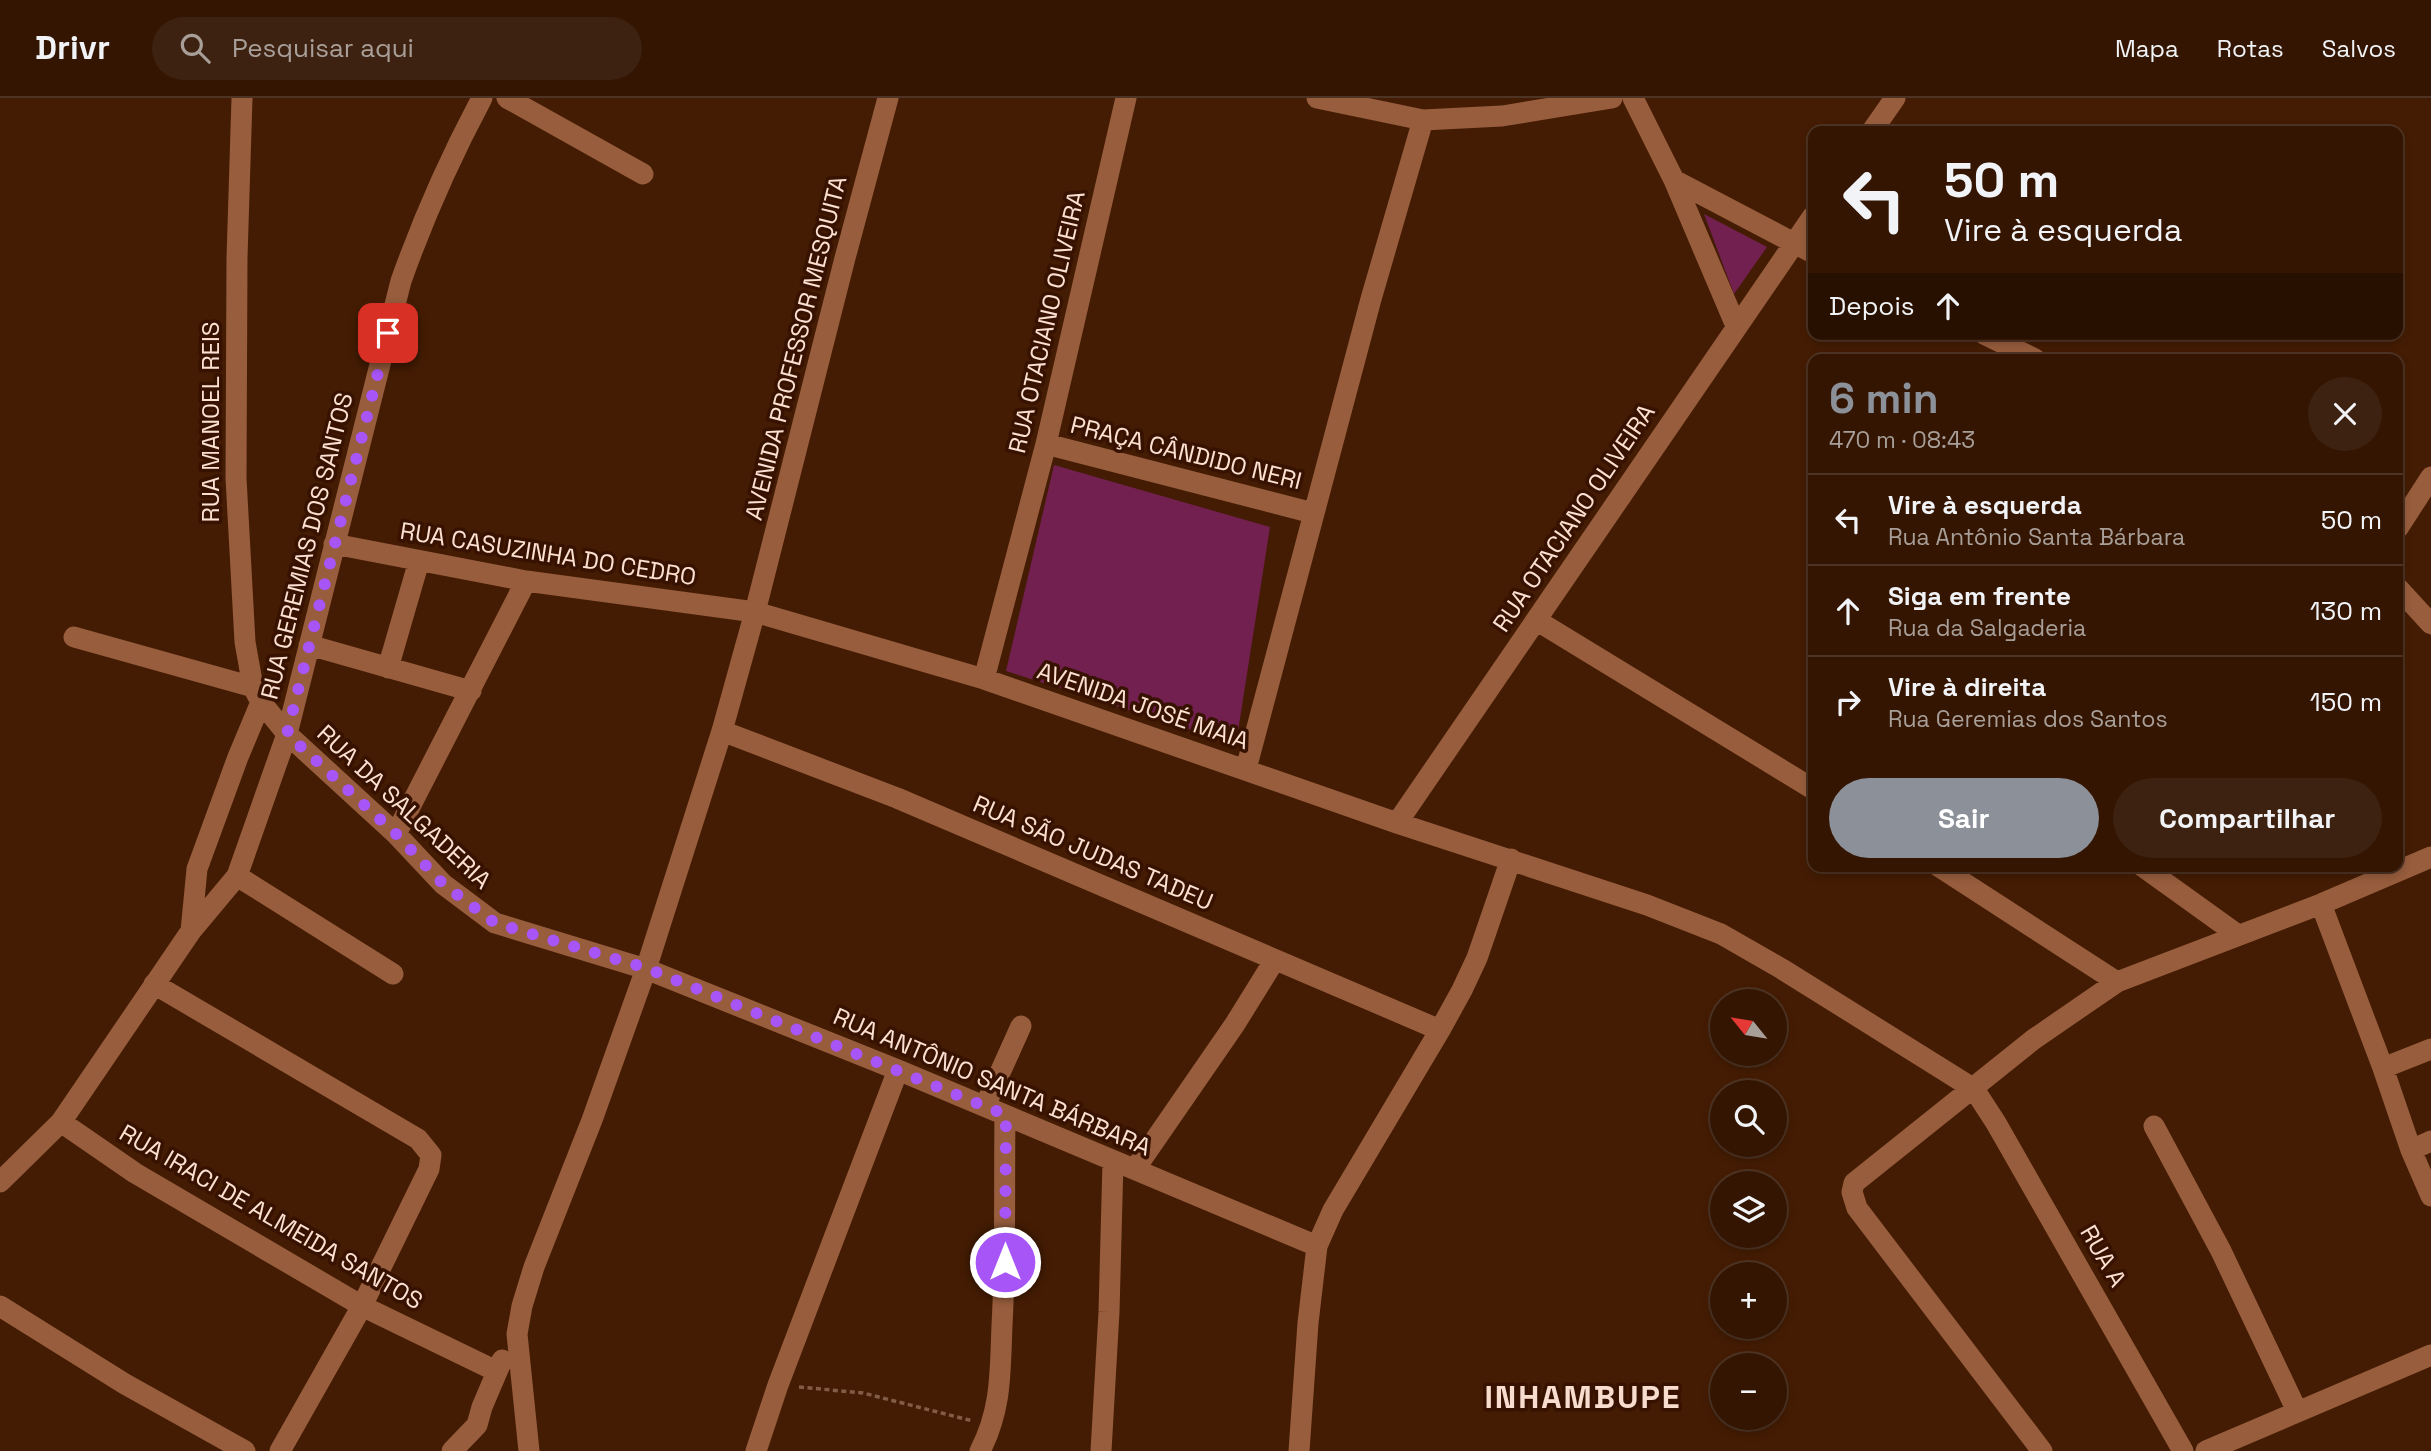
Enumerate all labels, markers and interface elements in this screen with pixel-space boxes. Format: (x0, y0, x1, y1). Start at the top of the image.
search box (152, 17, 642, 80)
text: Drivr (35, 27, 110, 69)
icon: search (176, 29, 214, 67)
text: Pesquisar aqui (232, 31, 414, 65)
text: Mapa (2115, 33, 2179, 64)
text: Rotas (2217, 33, 2284, 64)
text: Salvos (2322, 33, 2396, 64)
text: 50 m (1944, 149, 2059, 211)
icon: left (1829, 154, 1920, 245)
street label: AVENIDA PROFESSOR MESQUITA (738, 172, 853, 523)
street label: RUA OTACIANO OLIVEIRA (1001, 188, 1092, 456)
text: Vire à esquerda (1944, 210, 2182, 250)
icon: ahead (1929, 287, 1967, 325)
text: Depois (1829, 289, 1915, 323)
pin (358, 303, 418, 363)
icon: arrive (369, 314, 407, 352)
street label: RUA MANOEL REIS (195, 321, 226, 523)
text: 6 min (1829, 372, 1939, 425)
button: close (2308, 377, 2382, 451)
street label: RUA GEREMIAS DOS SANTOS (253, 389, 360, 702)
street label: RUA OTACIANO OLIVEIRA (1486, 398, 1661, 638)
street label: PRAÇA CÂNDIDO NERI (1067, 409, 1305, 496)
text: 470 m · 08:43 (1829, 425, 1975, 455)
text: Vire à esquerda (1888, 488, 2082, 522)
icon: left (1829, 501, 1867, 539)
text: 50 m (2321, 503, 2382, 537)
street label: RUA CASUZINHA DO CEDRO (398, 515, 698, 592)
text: Rua Antônio Santa Bárbara (1888, 522, 2185, 552)
text: Siga em frente (1888, 579, 2071, 613)
icon: ahead (1829, 592, 1867, 630)
text: 130 m (2310, 594, 2382, 628)
text: Rua da Salgaderia (1888, 613, 2086, 643)
street label: AVENIDA JOSÉ MAIA (1033, 655, 1253, 756)
text: Vire à direita (1888, 670, 2046, 704)
icon: right (1829, 683, 1867, 721)
text: 150 m (2310, 685, 2382, 719)
text: Rua Geremias dos Santos (1888, 704, 2168, 734)
street label: RUA DA SALGADERIA (311, 718, 498, 895)
button: Sair (1829, 778, 2099, 858)
button: Compartilhar (2113, 778, 2382, 858)
street label: RUA SÃO JUDAS TADEU (969, 788, 1218, 917)
north arrow (1710, 989, 1787, 1066)
map controls (1710, 989, 1787, 1430)
street label: RUA ANTÔNIO SANTA BÁRBARA (829, 1000, 1156, 1163)
button: search (1710, 1080, 1787, 1157)
street label: RUA IRACI DE ALMEIDA SANTOS (114, 1117, 428, 1316)
button: layers (1710, 1171, 1787, 1248)
street label: RUA A (2073, 1219, 2134, 1292)
position arrow (968, 1225, 1042, 1299)
button: + (1710, 1262, 1787, 1339)
button: − (1710, 1353, 1787, 1430)
district label: INHAMBUPE (1484, 1377, 1682, 1417)

